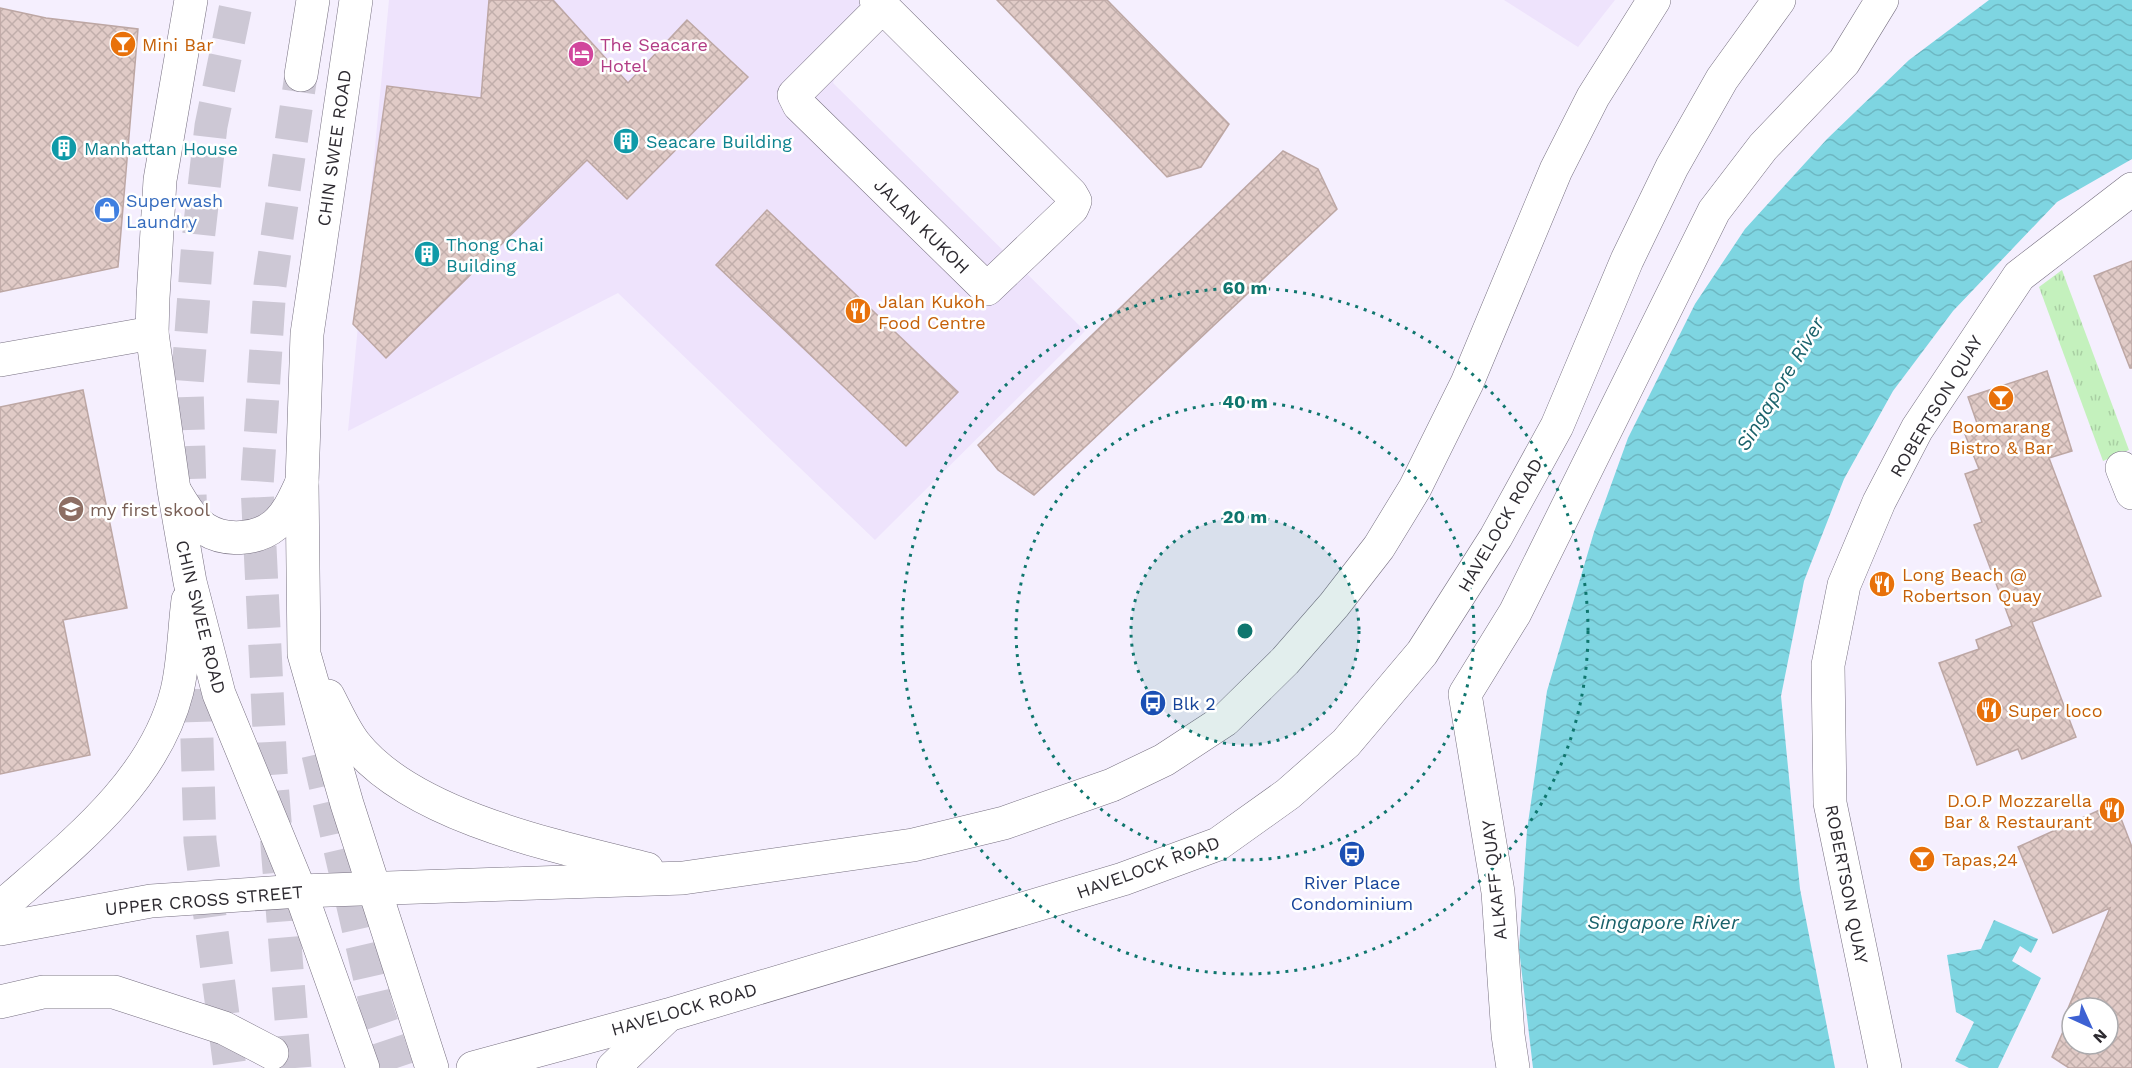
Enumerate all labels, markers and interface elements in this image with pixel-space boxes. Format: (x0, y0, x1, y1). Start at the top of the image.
bar icon: Mini Bar (108, 29, 138, 59)
place label: Mini Bar (142, 34, 214, 55)
place label: The Seacare Hotel (600, 34, 708, 76)
hotel icon: The Seacare Hotel (566, 39, 596, 69)
street label: CHIN SWEE ROAD (313, 68, 355, 228)
building icon: Seacare Building (611, 126, 641, 156)
place label: Seacare Building (646, 131, 792, 152)
building icon: Manhattan House (49, 133, 79, 163)
place label: Manhattan House (84, 138, 238, 159)
street label: JALAN KUKOH (870, 174, 974, 278)
place label: Superwash Laundry (126, 190, 223, 232)
shop icon: Superwash Laundry (92, 195, 122, 225)
place label: Thong Chai Building (446, 234, 544, 276)
building icon: Thong Chai Building (412, 239, 442, 269)
text: 60 m (1223, 277, 1267, 298)
place label: Jalan Kukoh Food Centre (878, 291, 986, 333)
restaurant icon: Jalan Kukoh Food Centre (843, 296, 873, 326)
water label: Singapore River (1731, 312, 1830, 455)
street label: ROBERTSON QUAY (1885, 331, 1987, 481)
bar icon: Boomarang Bistro & Bar (1986, 383, 2016, 413)
text: 40 m (1222, 391, 1268, 412)
place label: Boomarang Bistro & Bar (1949, 416, 2053, 458)
street label: HAVELOCK ROAD (1453, 454, 1547, 596)
school or university icon: my first skool (56, 494, 86, 524)
place label: my first skool (90, 499, 210, 520)
text: 20 m (1223, 506, 1267, 527)
street label: CHIN SWEE ROAD (172, 538, 230, 696)
place label: Long Beach @ Robertson Quay (1902, 564, 2042, 606)
restaurant icon: Long Beach @ Robertson Quay (1867, 569, 1897, 599)
centre of rings (1235, 621, 1255, 641)
bus stop icon: Blk 2 (1138, 688, 1168, 718)
place label: Blk 2 (1172, 693, 1216, 714)
restaurant icon: Super loco (1974, 695, 2004, 725)
place label: Super loco (2008, 700, 2102, 721)
place label: D.O.P Mozzarella Bar & Restaurant (1943, 790, 2092, 832)
restaurant icon: D.O.P Mozzarella Bar & Restaurant (2097, 795, 2127, 825)
street label: ROBERTSON QUAY (1821, 803, 1873, 966)
street label: ALKAFF QUAY (1477, 818, 1511, 941)
street label: HAVELOCK ROAD (1074, 831, 1222, 903)
bus stop icon: River Place Condominium (1337, 839, 1367, 869)
bar icon: Tapas,24 (1907, 844, 1937, 874)
place label: Tapas,24 (1942, 849, 2018, 870)
place label: River Place Condominium (1291, 872, 1413, 914)
street label: UPPER CROSS STREET (104, 881, 304, 919)
water label: Singapore River (1587, 910, 1740, 934)
street label: HAVELOCK ROAD (609, 978, 759, 1040)
north arrow (2060, 996, 2120, 1056)
text: N (2089, 1025, 2111, 1047)

